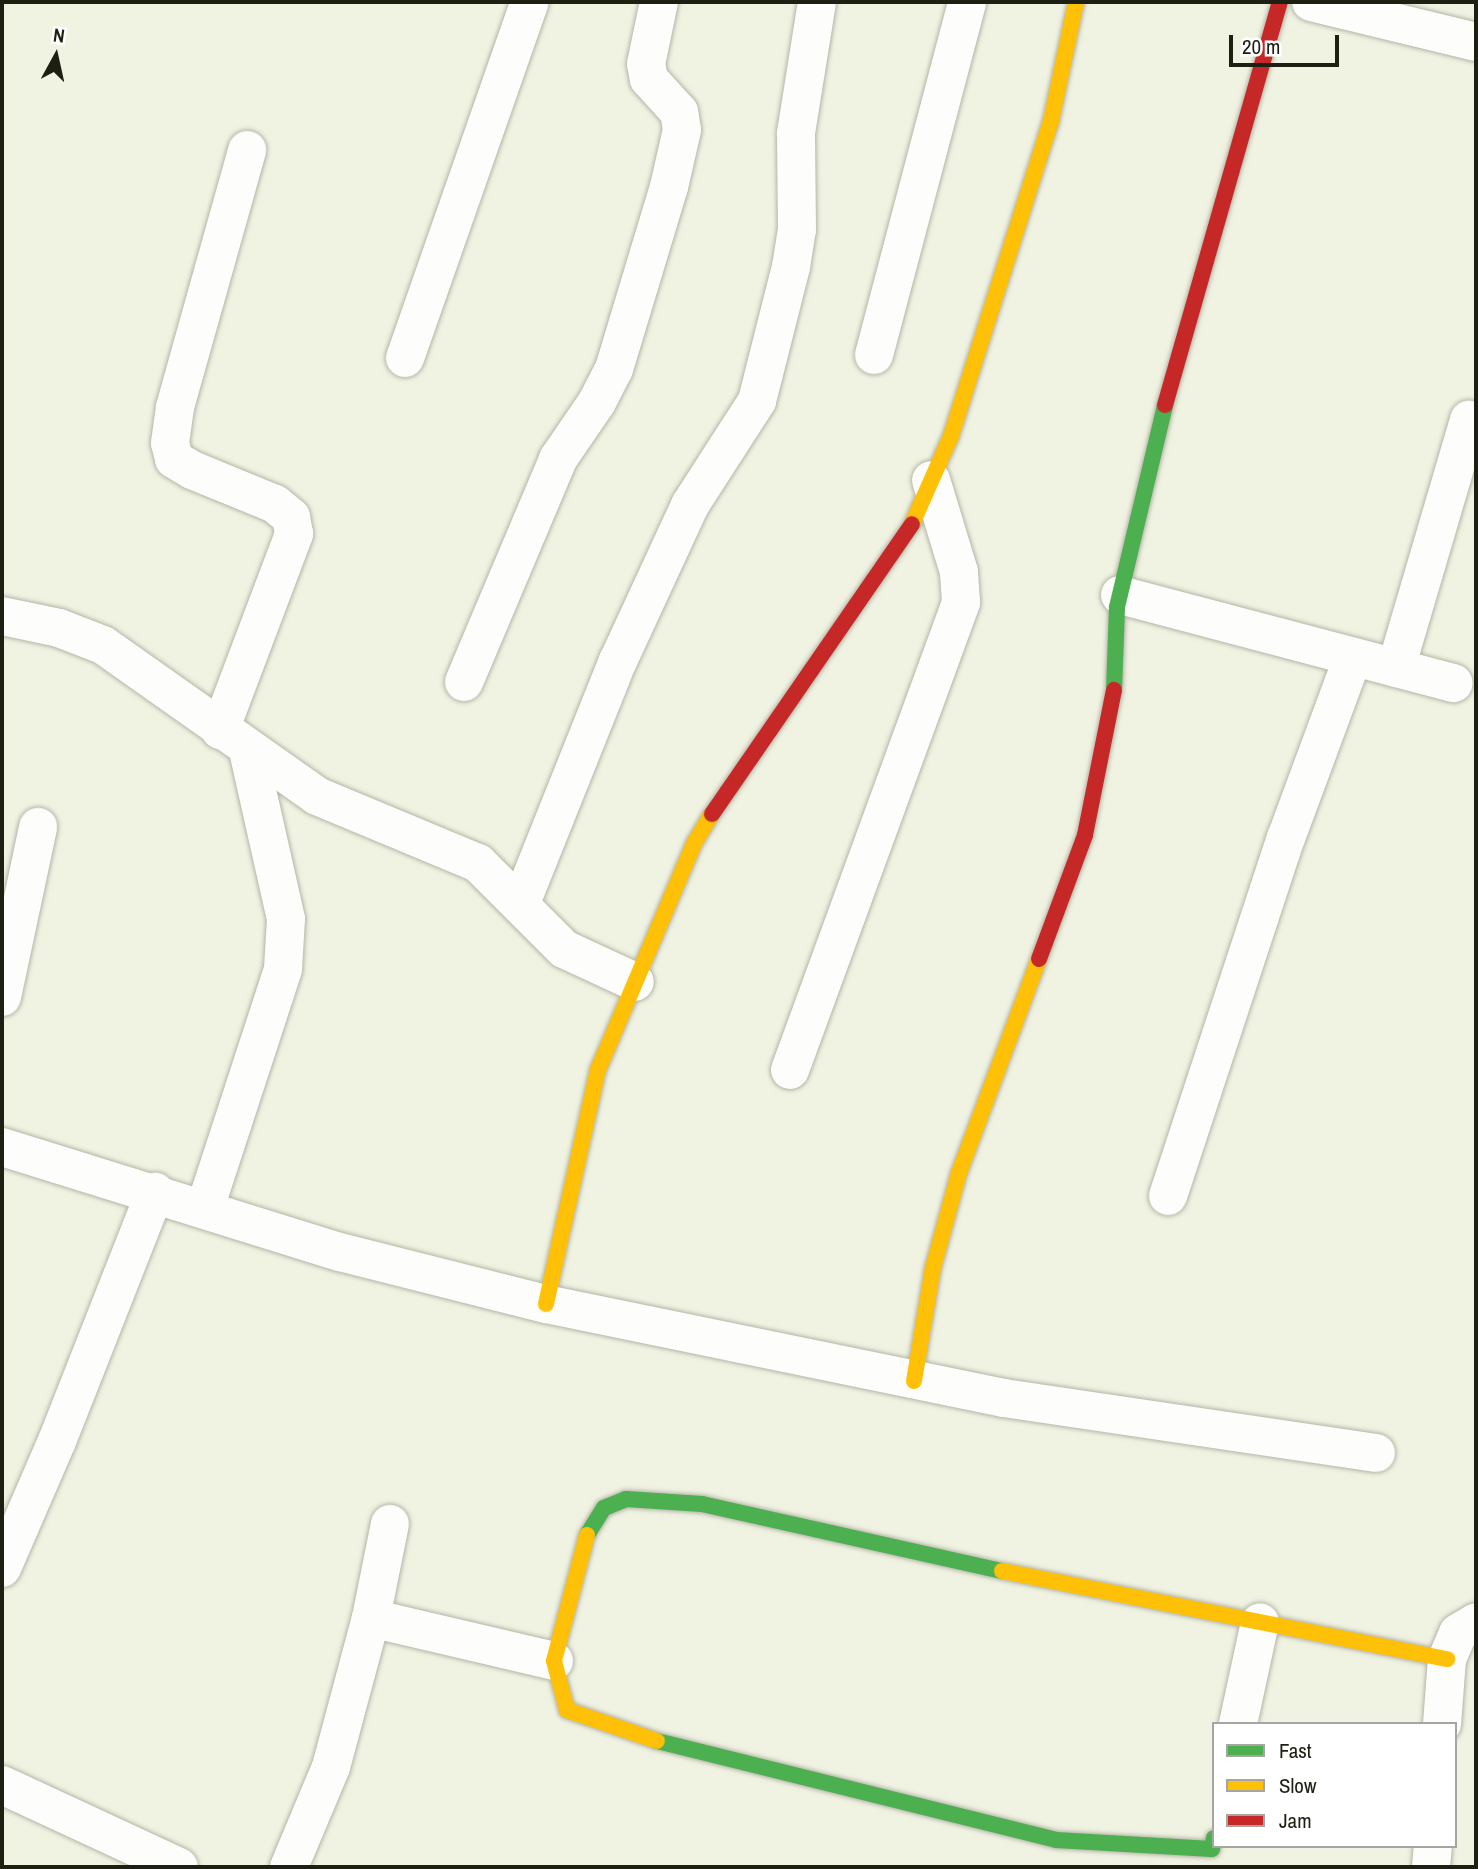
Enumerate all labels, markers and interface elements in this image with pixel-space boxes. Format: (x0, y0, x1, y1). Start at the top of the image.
north arrow (21, 21, 91, 91)
scale bar (1233, 21, 1343, 65)
text: N (52, 22, 66, 49)
text: 20 m (1242, 32, 1280, 61)
legend (1212, 1722, 1457, 1848)
text: Fast (1279, 1736, 1312, 1765)
text: Slow (1279, 1771, 1316, 1800)
text: Jam (1279, 1806, 1312, 1835)

